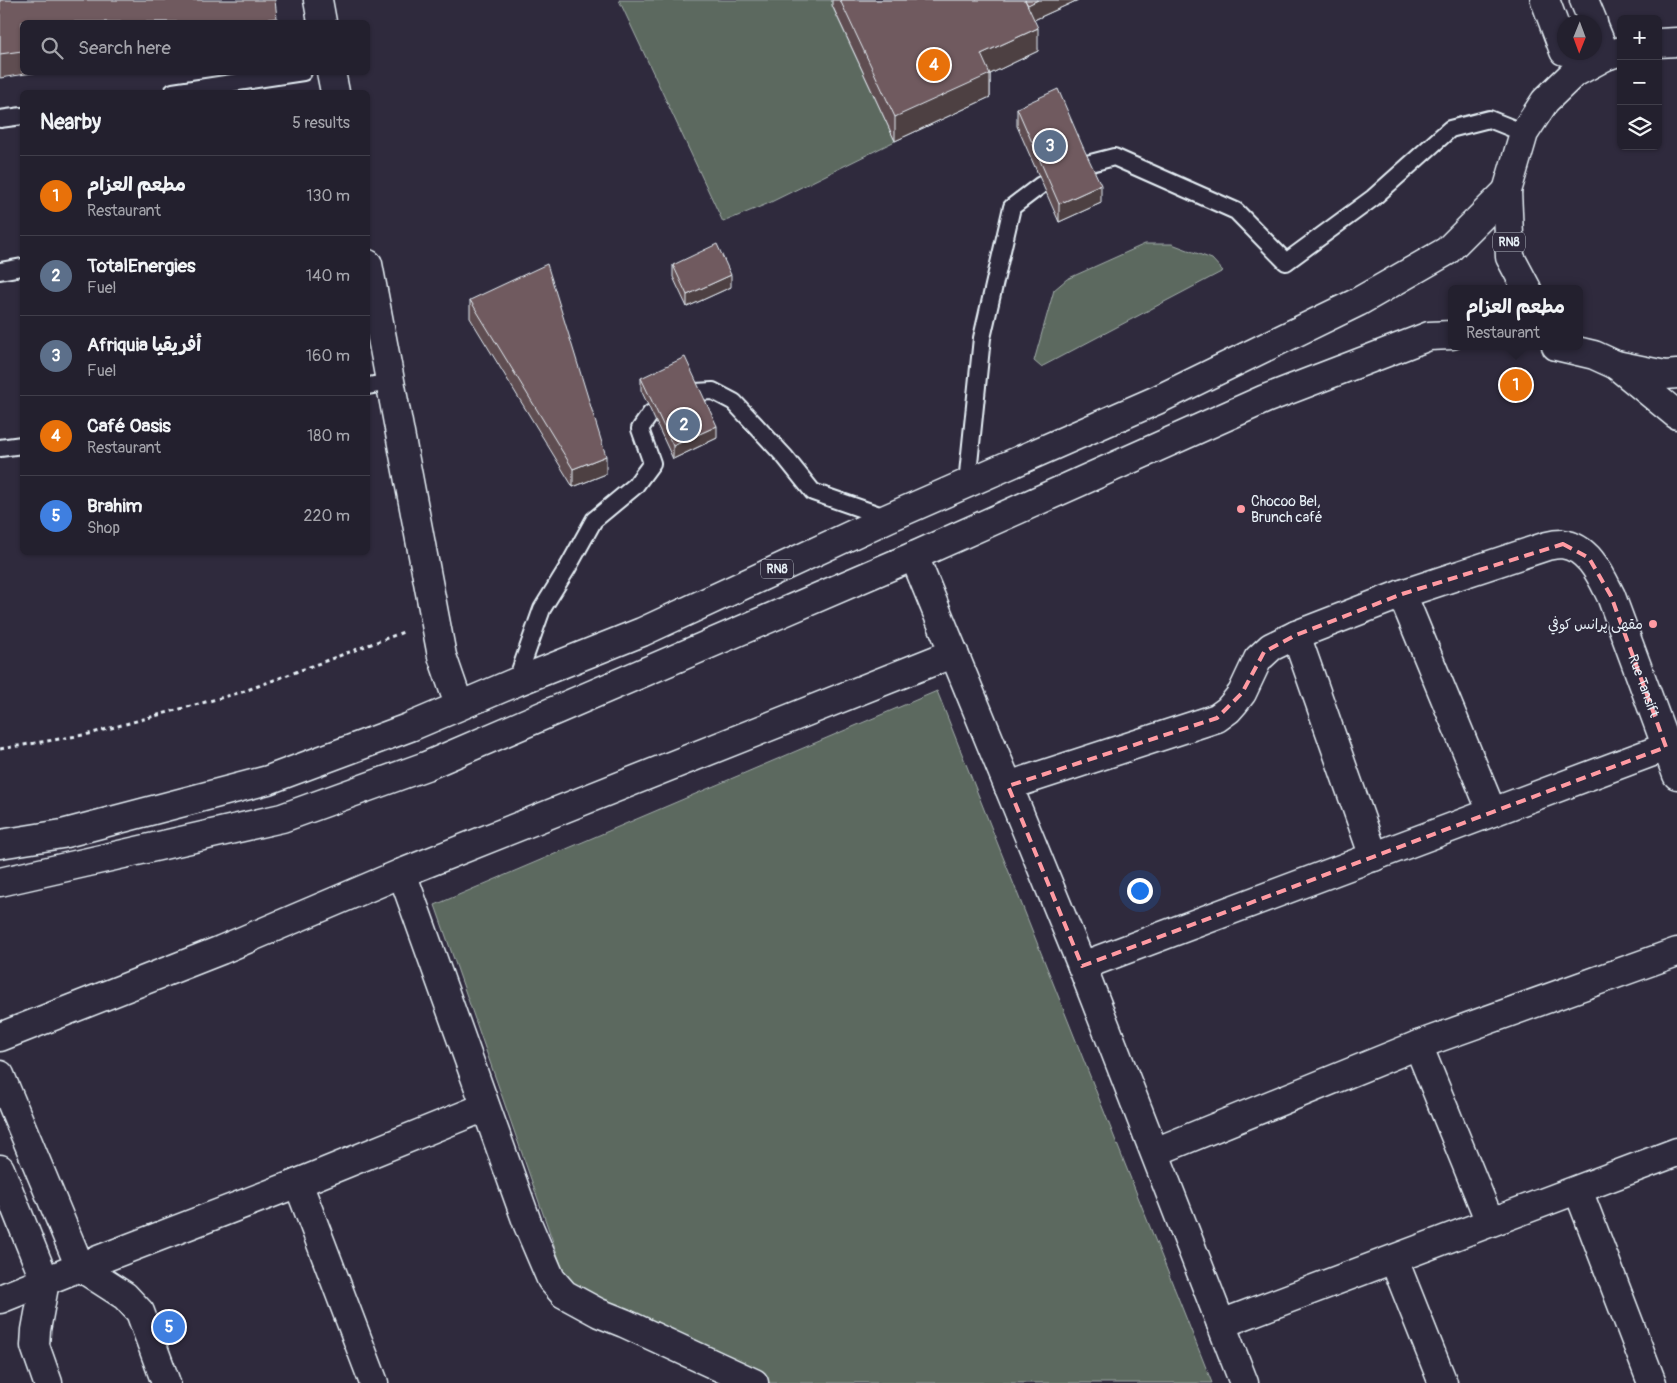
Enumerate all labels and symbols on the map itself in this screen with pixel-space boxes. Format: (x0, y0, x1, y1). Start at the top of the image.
north arrow (1557, 15, 1602, 60)
pin: 4 (918, 46, 950, 84)
pin: 3 (1034, 127, 1066, 165)
road number: RN8 (1493, 232, 1525, 252)
pin: 1 (1500, 366, 1532, 404)
pin: 2 (668, 406, 700, 444)
place label: Chocoo Bel, Brunch café (1251, 493, 1322, 526)
marker: Chocoo Bel, Brunch café (1235, 503, 1247, 515)
road number: RN8 (761, 560, 793, 578)
place label: مقهى پرانس كوفي (1548, 616, 1643, 635)
marker: مقهى پرانس كوفي (1647, 618, 1659, 630)
street label: Rue Tansift (1625, 652, 1664, 720)
your location (1127, 878, 1153, 904)
pin: 5 (153, 1308, 185, 1346)

